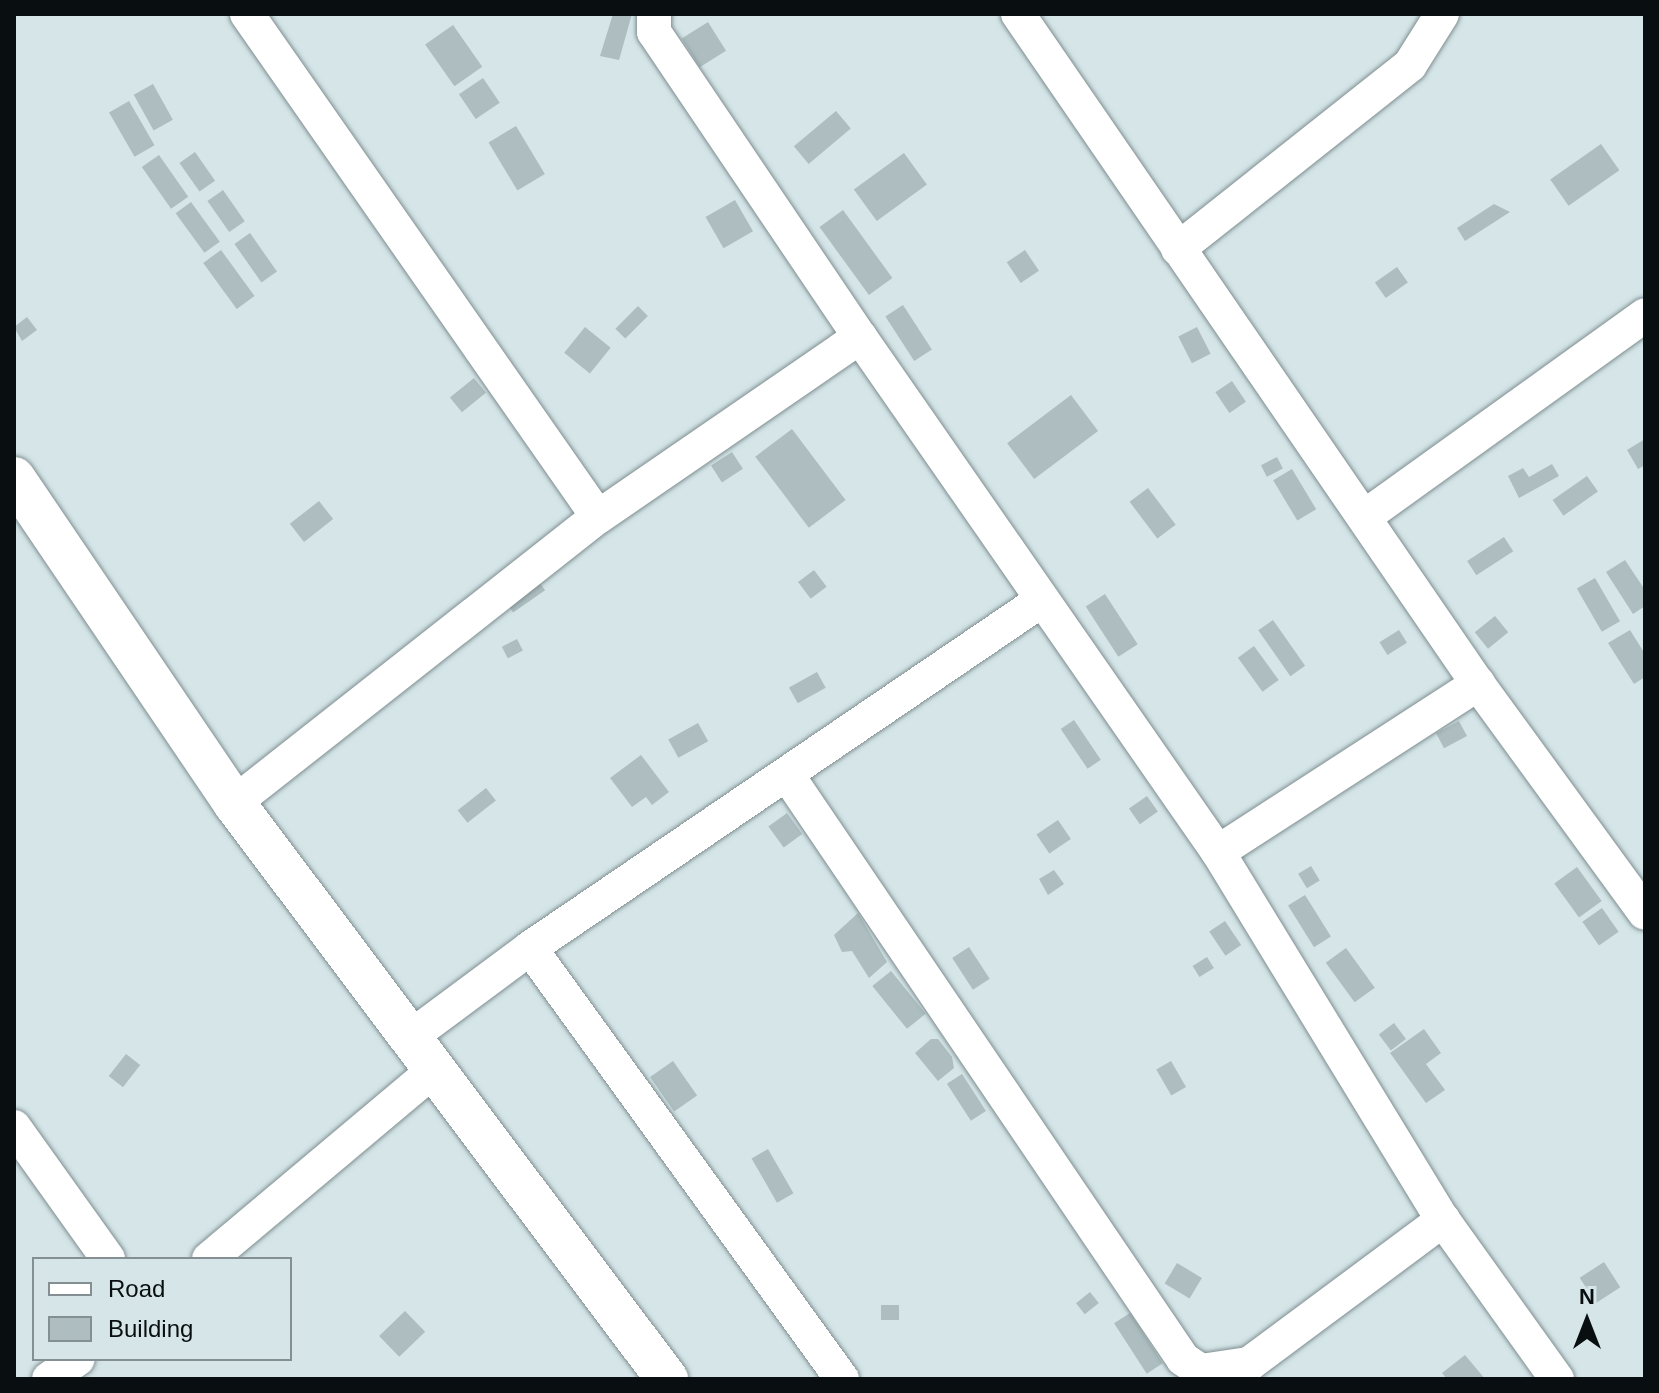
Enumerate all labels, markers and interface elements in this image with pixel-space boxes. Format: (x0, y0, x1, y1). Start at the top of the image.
legend (32, 1257, 292, 1361)
text: Road (108, 1275, 165, 1302)
north arrow (1547, 1281, 1627, 1361)
text: N (1579, 1284, 1595, 1309)
text: Building (108, 1315, 193, 1342)

